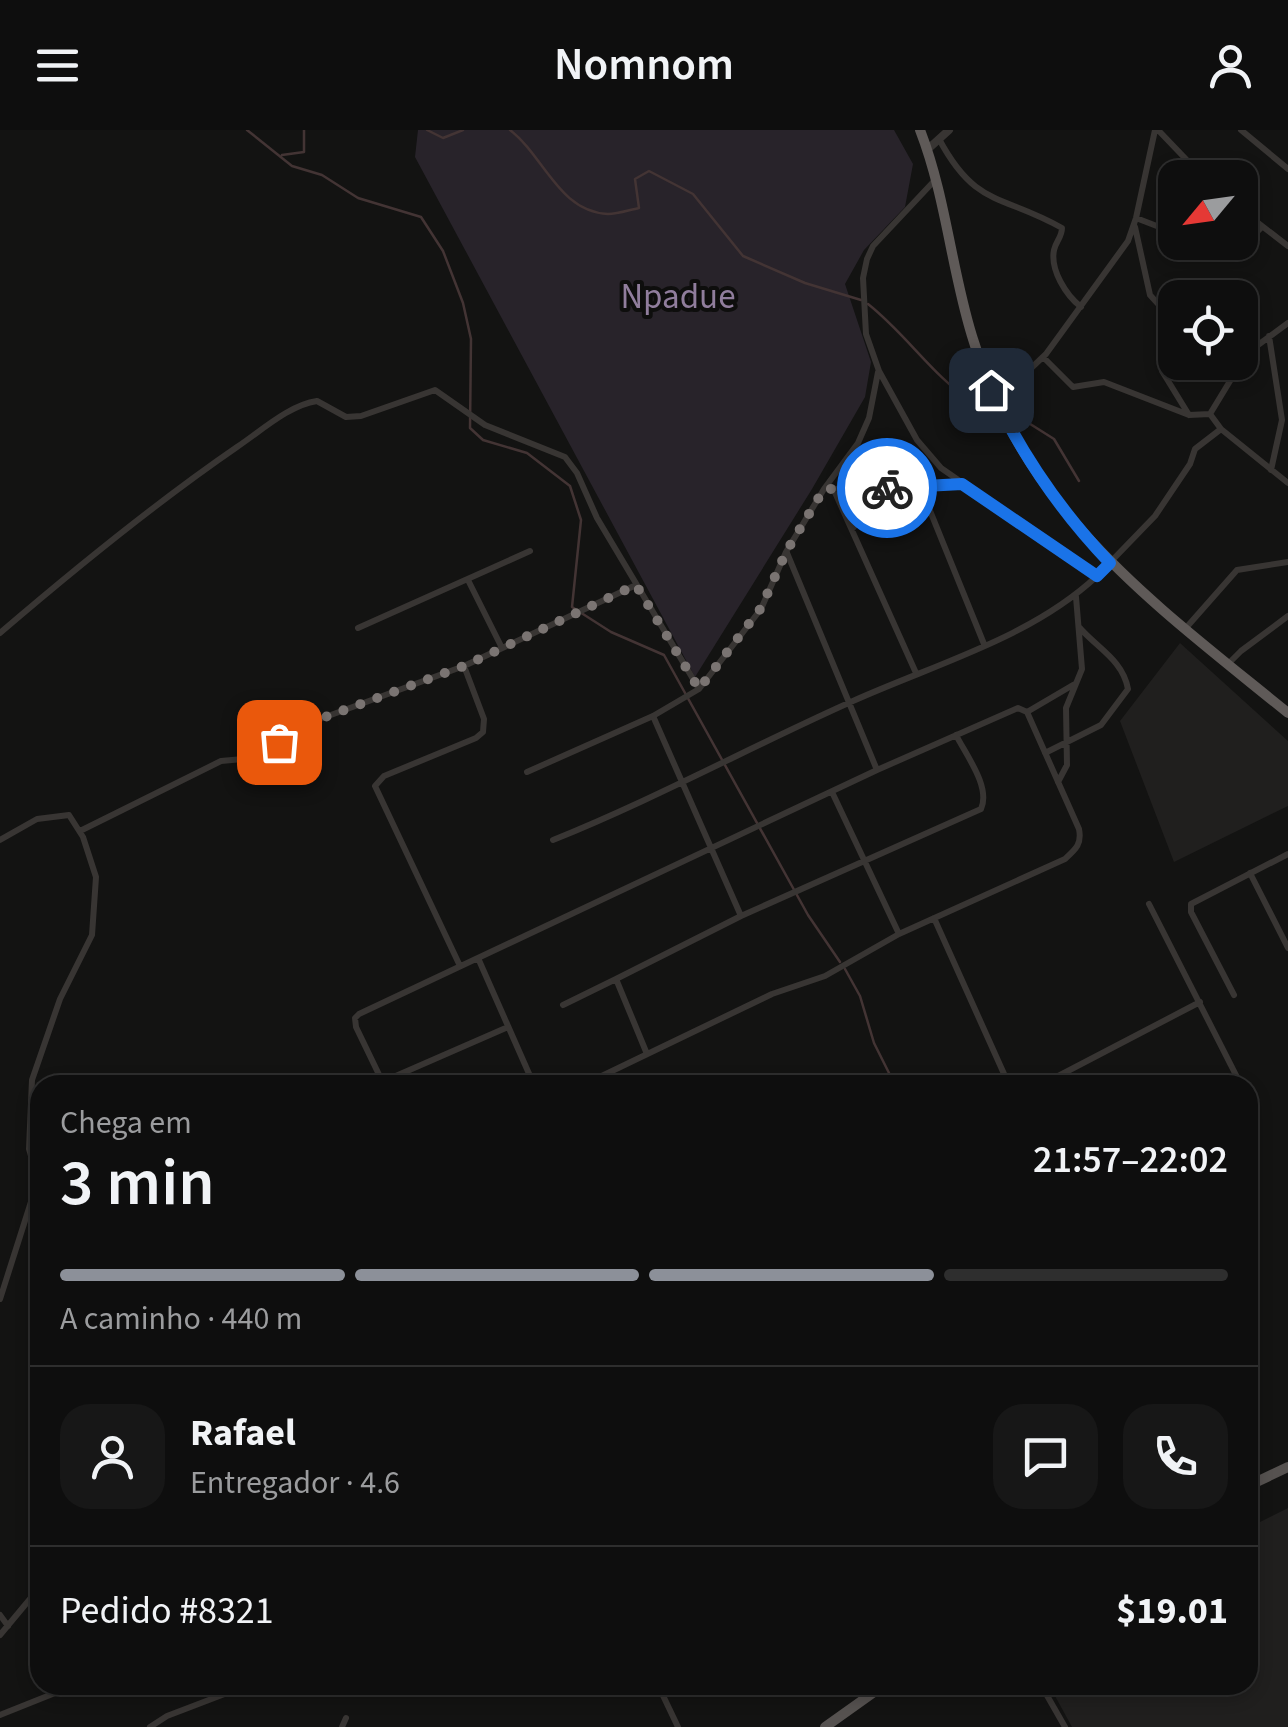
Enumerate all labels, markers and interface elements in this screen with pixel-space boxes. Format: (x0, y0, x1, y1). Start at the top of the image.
text: Nomnom (554, 33, 734, 97)
icon: menu (30, 38, 85, 93)
icon: person (1203, 38, 1258, 93)
north arrow (1158, 160, 1258, 260)
map controls (1158, 160, 1258, 380)
park label: Npadue (620, 272, 736, 322)
button: locate (1158, 280, 1258, 380)
pin (949, 348, 1034, 433)
icon: home (964, 363, 1019, 418)
courier (837, 438, 937, 538)
icon: bike (860, 461, 915, 516)
pin (237, 700, 322, 785)
icon: bag (252, 715, 307, 770)
text: Chega em (60, 1100, 192, 1146)
text: 21:57–22:02 (1033, 1133, 1228, 1187)
text: 3 min (60, 1137, 215, 1230)
text: A caminho · 440 m (60, 1296, 302, 1342)
button: person (60, 1404, 165, 1509)
button: chat (993, 1404, 1098, 1509)
button: phone (1123, 1404, 1228, 1509)
text: Rafael (190, 1406, 296, 1460)
text: Entregador · 4.6 (190, 1460, 400, 1506)
text: Pedido #8321 (60, 1584, 274, 1638)
text: $19.01 (1116, 1584, 1228, 1638)

